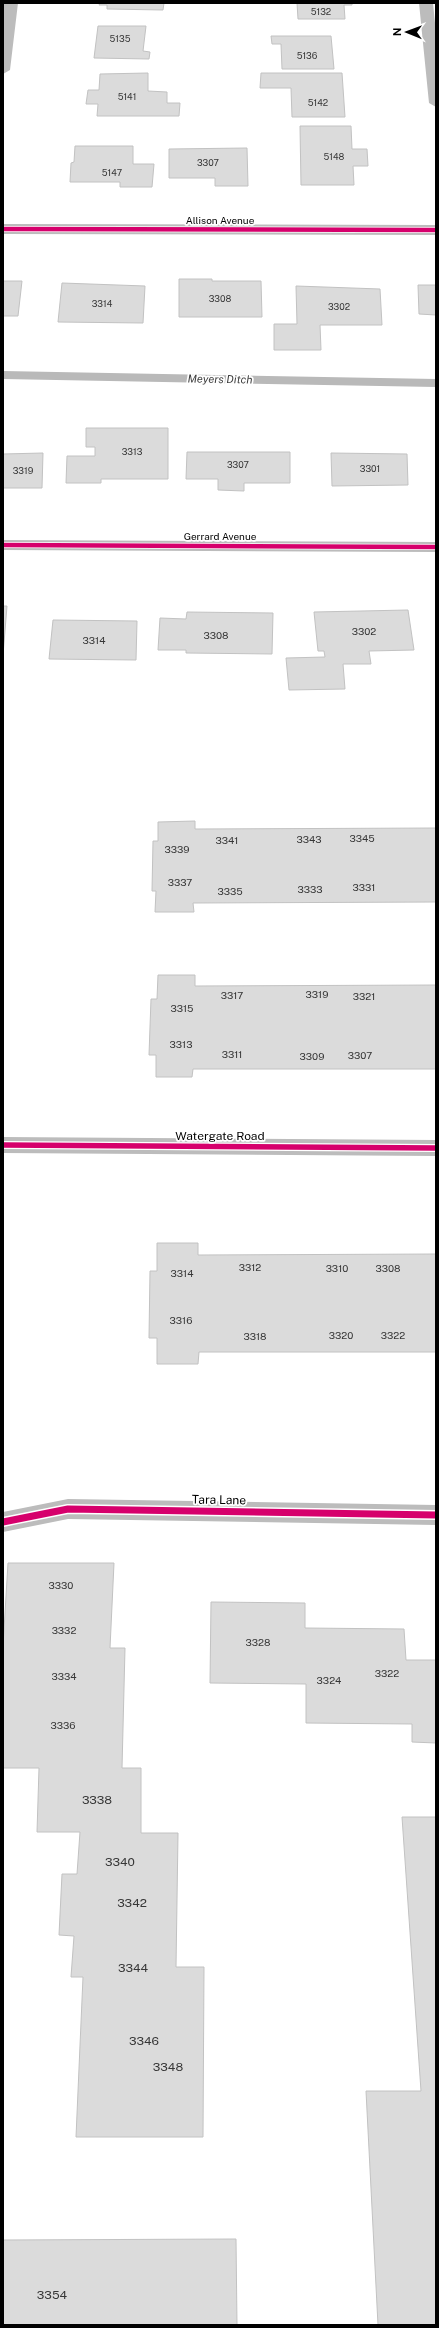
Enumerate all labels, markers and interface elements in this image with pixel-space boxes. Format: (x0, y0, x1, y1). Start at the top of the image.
house number: 5132 (311, 6, 331, 17)
north arrow (387, 12, 427, 52)
text: N (391, 27, 403, 36)
house number: 5135 (110, 33, 131, 44)
house number: 5136 (297, 50, 318, 61)
house number: 5141 (118, 91, 136, 102)
house number: 5142 (308, 97, 328, 108)
house number: 5148 (324, 151, 345, 162)
house number: 3307 (197, 157, 219, 168)
house number: 5147 (102, 167, 122, 178)
street label: Allison Avenue (186, 214, 255, 226)
house number: 3308 (209, 293, 231, 304)
house number: 3314 (92, 298, 113, 309)
house number: 3302 (328, 301, 350, 312)
water label: Meyers Ditch (187, 372, 253, 386)
house number: 3313 (122, 446, 143, 457)
house number: 3307 (227, 459, 249, 470)
house number: 3301 (360, 463, 380, 474)
house number: 3319 (13, 465, 34, 476)
street label: Gerrard Avenue (184, 530, 257, 542)
house number: 3302 (352, 625, 376, 637)
house number: 3308 (204, 629, 229, 641)
house number: 3314 (83, 634, 105, 646)
house number: 3345 (349, 832, 375, 844)
house number: 3343 (296, 833, 322, 845)
house number: 3341 (216, 834, 238, 846)
house number: 3339 (165, 843, 189, 855)
house number: 3337 (168, 876, 192, 888)
house number: 3331 (353, 881, 375, 893)
house number: 3333 (297, 883, 323, 895)
house number: 3335 (217, 885, 243, 897)
house number: 3319 (306, 988, 328, 1000)
house number: 3317 (221, 989, 243, 1001)
house number: 3321 (353, 990, 375, 1002)
house number: 3315 (170, 1002, 194, 1014)
house number: 3313 (170, 1038, 192, 1050)
house number: 3311 (222, 1048, 242, 1060)
house number: 3307 (348, 1049, 372, 1061)
house number: 3309 (300, 1050, 324, 1062)
street label: Watergate Road (175, 1129, 265, 1143)
house number: 3312 (239, 1261, 261, 1273)
house number: 3310 (326, 1262, 348, 1274)
house number: 3308 (376, 1262, 401, 1274)
house number: 3314 (171, 1267, 193, 1279)
house number: 3316 (170, 1314, 192, 1326)
house number: 3320 (329, 1329, 353, 1341)
house number: 3322 (381, 1329, 405, 1341)
house number: 3318 (243, 1330, 267, 1342)
street label: Tara Lane (192, 1493, 246, 1507)
house number: 3330 (49, 1579, 73, 1591)
house number: 3332 (52, 1624, 76, 1636)
house number: 3328 (246, 1636, 270, 1648)
house number: 3322 (375, 1667, 399, 1679)
house number: 3334 (51, 1670, 77, 1682)
house number: 3324 (317, 1674, 341, 1686)
house number: 3336 (51, 1719, 75, 1731)
house number: 3338 (82, 1793, 112, 1807)
house number: 3340 (105, 1855, 135, 1869)
house number: 3342 (117, 1896, 147, 1910)
house number: 3344 (118, 1961, 149, 1975)
house number: 3346 (129, 2034, 159, 2048)
house number: 3348 (153, 2060, 183, 2074)
house number: 3354 (37, 2288, 68, 2302)

